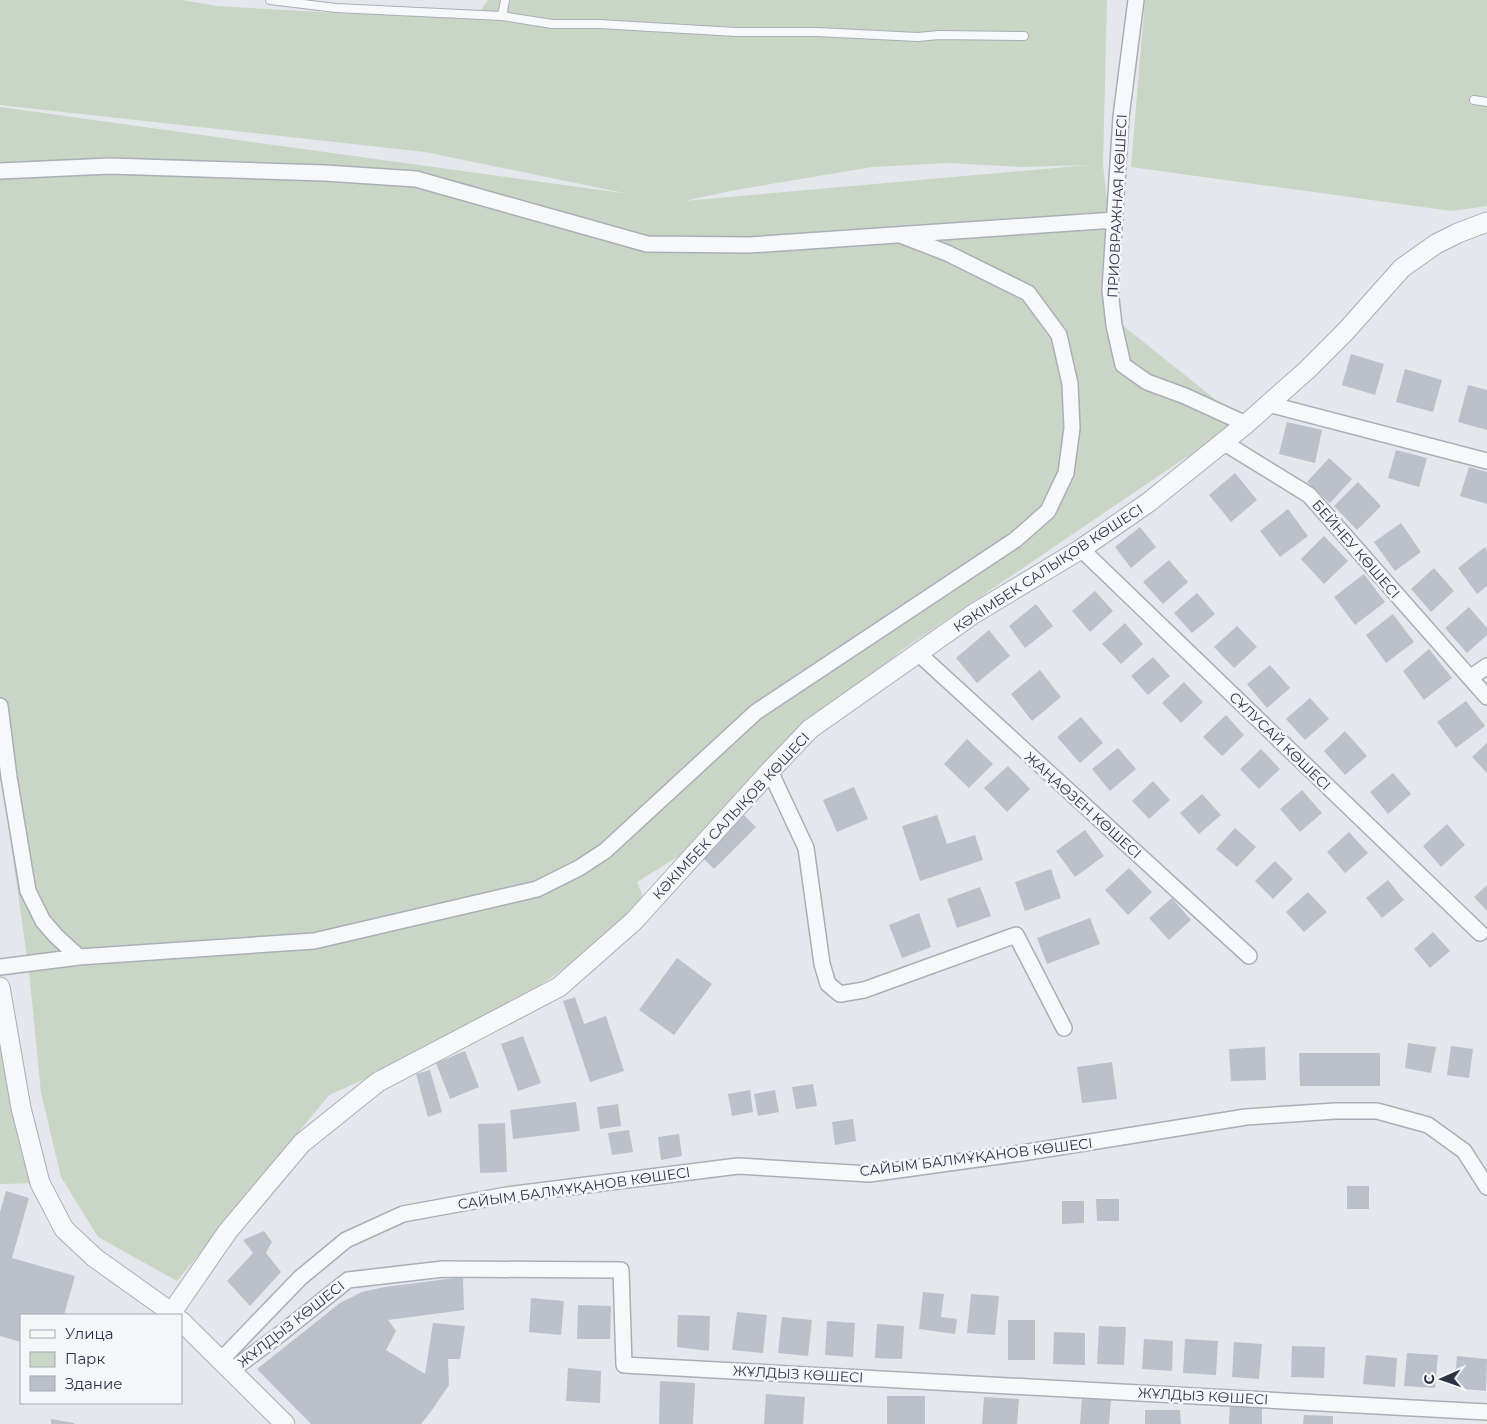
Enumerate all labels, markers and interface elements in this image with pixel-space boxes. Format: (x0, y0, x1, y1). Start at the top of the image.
street label: ПРИОВРАЖНАЯ КӨШЕСІ (1103, 114, 1131, 298)
street label: БЕЙНЕУ КӨШЕСІ (1308, 496, 1404, 602)
street label: КӘКІМБЕК САЛЫҚОВ КӨШЕСІ (950, 500, 1146, 636)
street label: СҰЛУСАЙ КӨШЕСІ (1226, 688, 1334, 794)
street label: КӘКІМБЕК САЛЫҚОВ КӨШЕСІ (649, 728, 813, 904)
street label: ЖАҢАӨЗЕН КӨШЕСІ (1021, 748, 1145, 862)
street label: САЙЫМ БАЛМҰҚАНОВ КӨШЕСІ (858, 1134, 1094, 1180)
street label: САЙЫМ БАЛМҰҚАНОВ КӨШЕСІ (457, 1163, 691, 1213)
street label: ЖҰЛДЫЗ КӨШЕСІ (234, 1277, 348, 1371)
legend (20, 1314, 182, 1404)
text: Улица (65, 1324, 113, 1343)
text: Парк (65, 1349, 105, 1368)
north arrow (1417, 1354, 1467, 1404)
street label: ЖҰЛДЫЗ КӨШЕСІ (732, 1362, 864, 1386)
text: Здание (65, 1374, 123, 1393)
text: С (1420, 1374, 1438, 1385)
street label: ЖҰЛДЫЗ КӨШЕСІ (1137, 1384, 1269, 1408)

